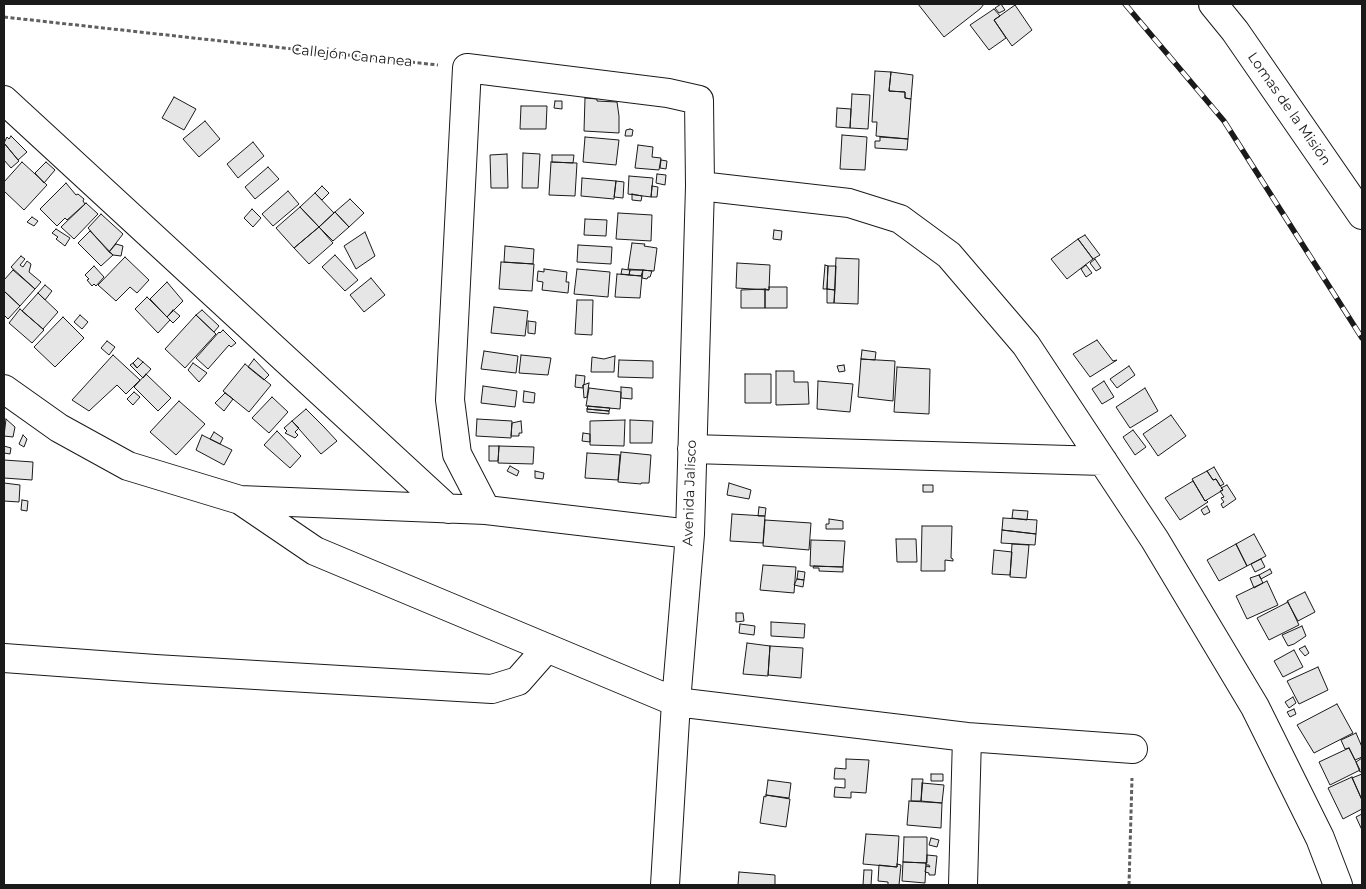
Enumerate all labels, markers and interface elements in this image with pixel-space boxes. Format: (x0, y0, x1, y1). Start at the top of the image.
street label: Callejón Cananea (291, 41, 413, 71)
street label: Lomas de la Misión (1244, 49, 1334, 169)
street label: Avenida Jalisco (680, 440, 700, 546)

